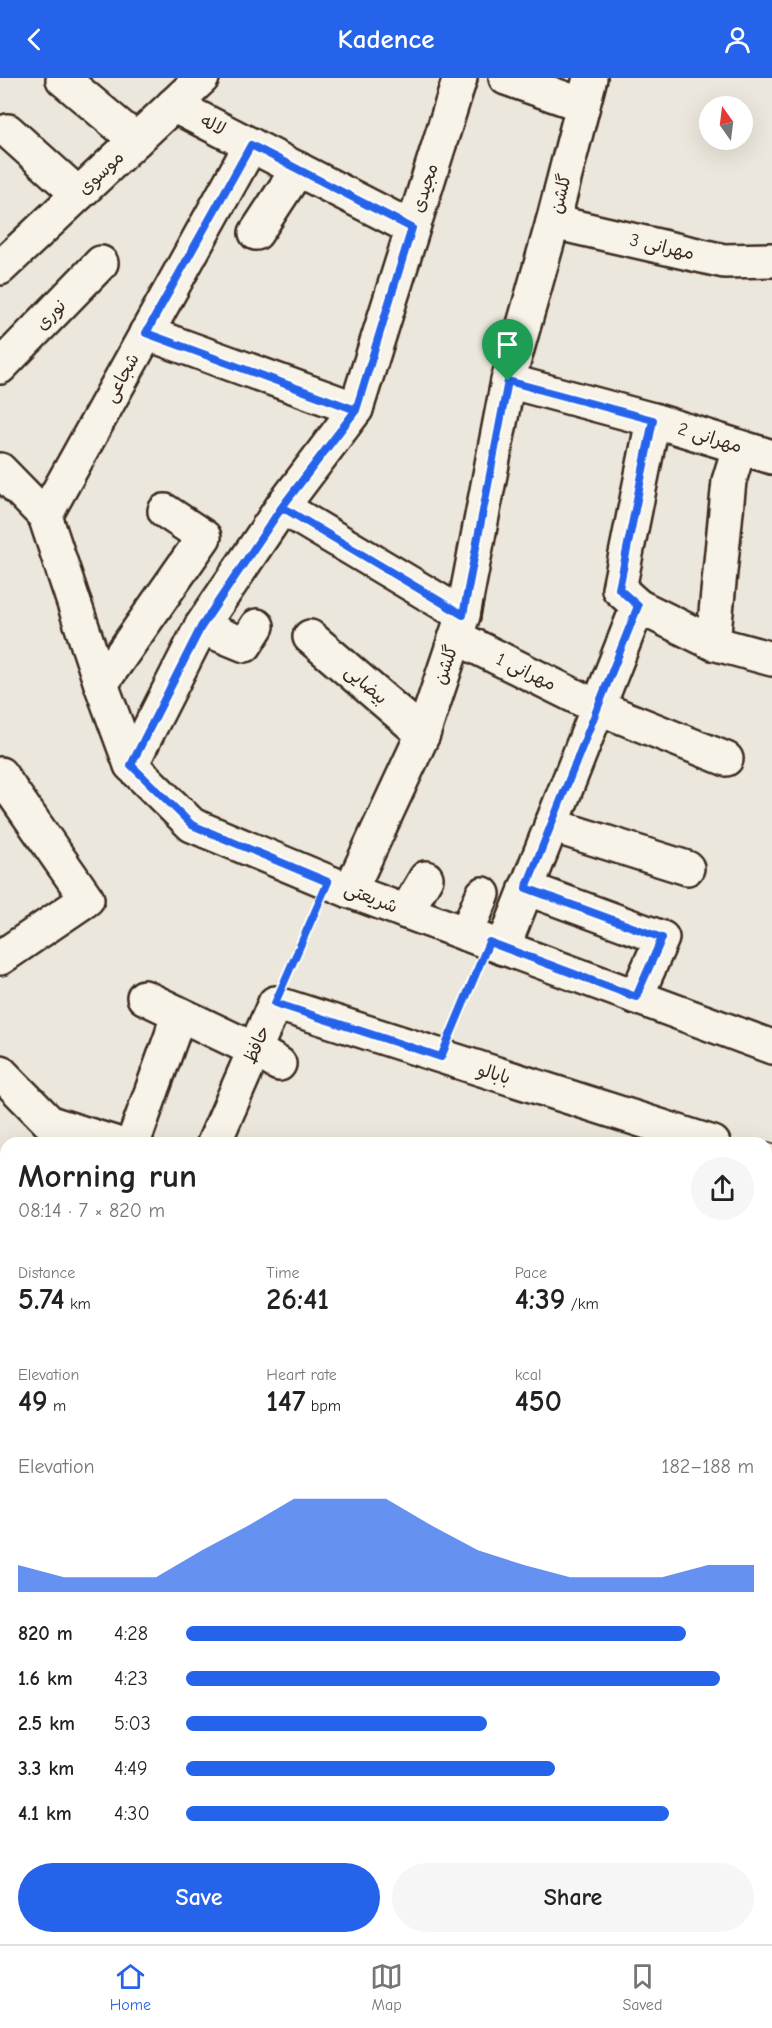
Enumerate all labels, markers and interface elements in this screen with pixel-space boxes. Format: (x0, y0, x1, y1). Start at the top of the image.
icon: back (18, 23, 51, 56)
icon: person (721, 23, 754, 56)
text: Kadence (338, 24, 434, 55)
north arrow (699, 96, 753, 150)
map controls (699, 96, 753, 150)
street label: لاله (197, 110, 229, 140)
street label: موسوی (74, 147, 128, 199)
street label: مجیدی (407, 161, 443, 215)
street label: گلشن (546, 172, 576, 216)
street label: مهرانی 3 (628, 229, 696, 265)
street label: نوری (31, 295, 71, 335)
pin (482, 319, 533, 381)
icon: arrive (491, 328, 524, 361)
street label: شجاعی (100, 350, 144, 406)
street label: مهرانی 2 (675, 418, 745, 458)
street label: گلشن (430, 642, 463, 687)
street label: مهرانی 1 (493, 649, 559, 695)
street label: بیضایی (341, 661, 391, 709)
street label: شریعتی (341, 878, 401, 918)
street label: حافظ (240, 1023, 274, 1067)
street label: بابالو (474, 1059, 513, 1090)
text: Morning run (18, 1157, 197, 1195)
button: share (691, 1157, 754, 1220)
text: 08:14 · 7 × 820 m (18, 1199, 165, 1222)
text: Distance (18, 1264, 75, 1282)
text: Time (266, 1264, 300, 1282)
text: Pace (515, 1264, 547, 1282)
text: 5.74 (18, 1282, 65, 1317)
text: 26:41 (266, 1282, 329, 1317)
text: 4:39 (515, 1282, 565, 1317)
text: km (65, 1295, 91, 1313)
text: /km (565, 1295, 599, 1313)
text: Elevation (18, 1366, 79, 1384)
text: Heart rate (266, 1366, 337, 1384)
text: kcal (515, 1366, 542, 1384)
text: 49 (18, 1384, 48, 1419)
text: 147 (266, 1384, 305, 1419)
text: 450 (515, 1384, 562, 1419)
text: m (48, 1397, 66, 1415)
text: bpm (305, 1397, 341, 1415)
text: Elevation (18, 1455, 95, 1478)
text: 182–188 m (662, 1455, 754, 1478)
text: 820 m (18, 1622, 73, 1645)
text: 4:28 (114, 1622, 148, 1645)
text: 1.6 km (18, 1667, 73, 1690)
text: 4:23 (114, 1667, 148, 1690)
text: 2.5 km (18, 1712, 75, 1735)
text: 5:03 (114, 1712, 151, 1735)
text: 3.3 km (18, 1757, 74, 1780)
text: 4:49 (114, 1757, 148, 1780)
text: 4.1 km (18, 1802, 72, 1825)
text: 4:30 (114, 1802, 150, 1825)
button: Save (18, 1863, 380, 1932)
button: Share (392, 1863, 754, 1932)
tab: Home (110, 1960, 151, 2014)
tab: Map (370, 1960, 403, 2014)
tab: Saved (622, 1960, 662, 2014)

